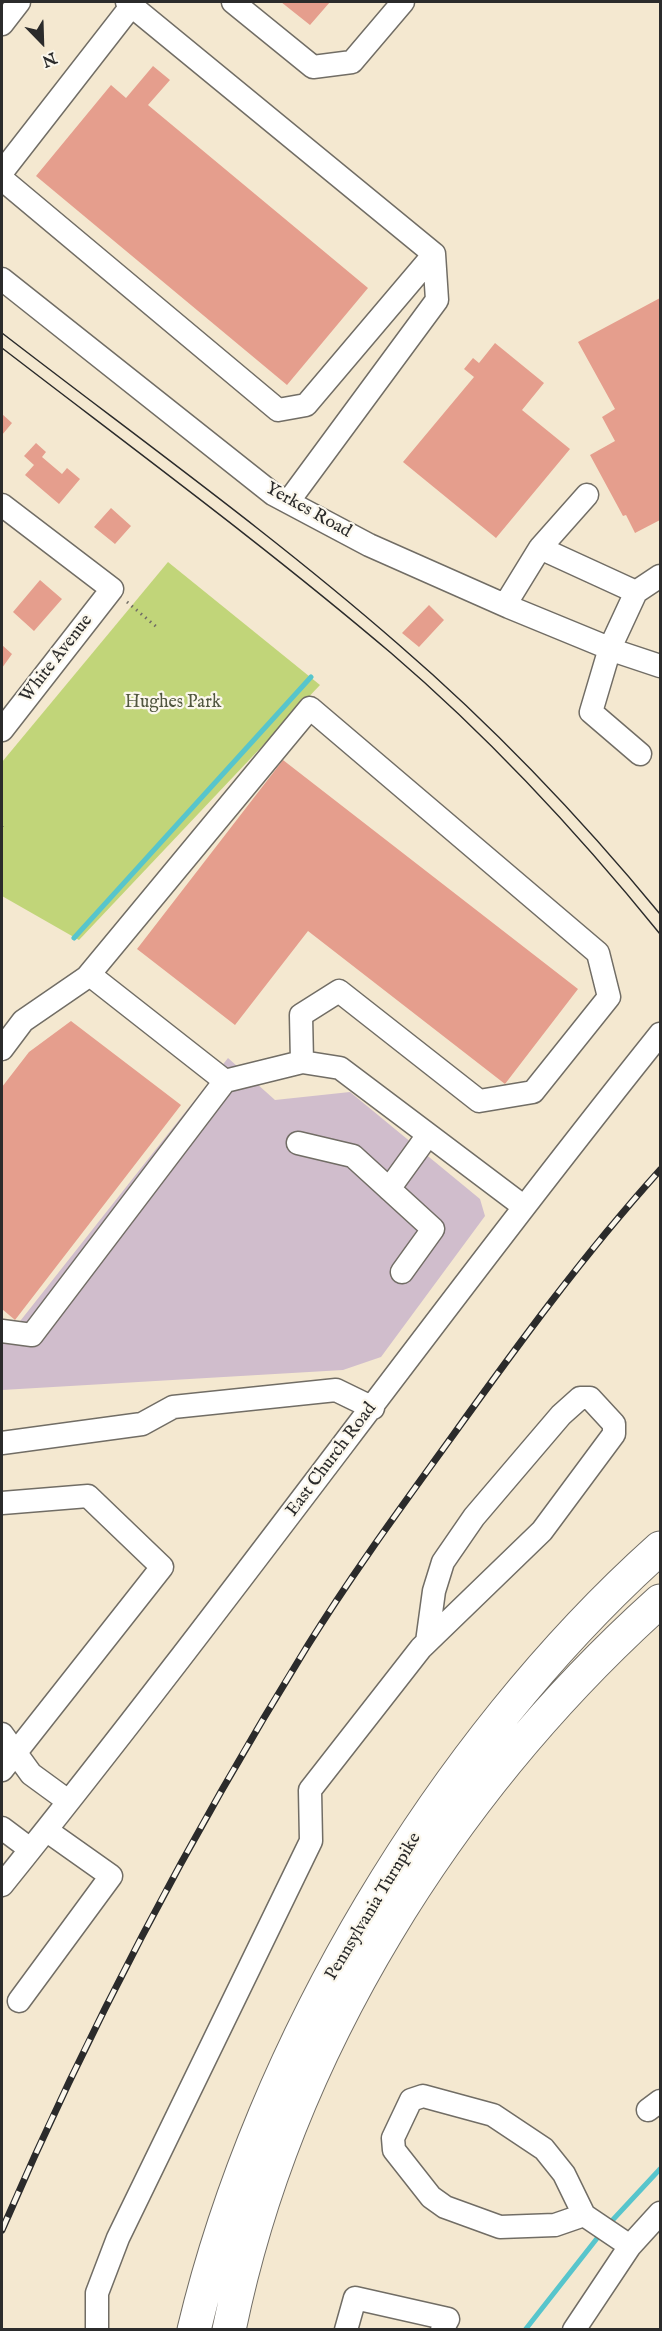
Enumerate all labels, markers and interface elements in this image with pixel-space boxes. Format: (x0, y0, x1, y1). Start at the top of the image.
north arrow (12, 12, 72, 72)
text: N (39, 47, 59, 70)
street label: Yerkes Road (261, 479, 355, 543)
street label: White Avenue (16, 611, 98, 707)
park label: Hughes Park (125, 692, 221, 714)
street label: East Church Road (282, 1399, 382, 1521)
street label: Pennsylvania Turnpike (321, 1829, 427, 1985)

